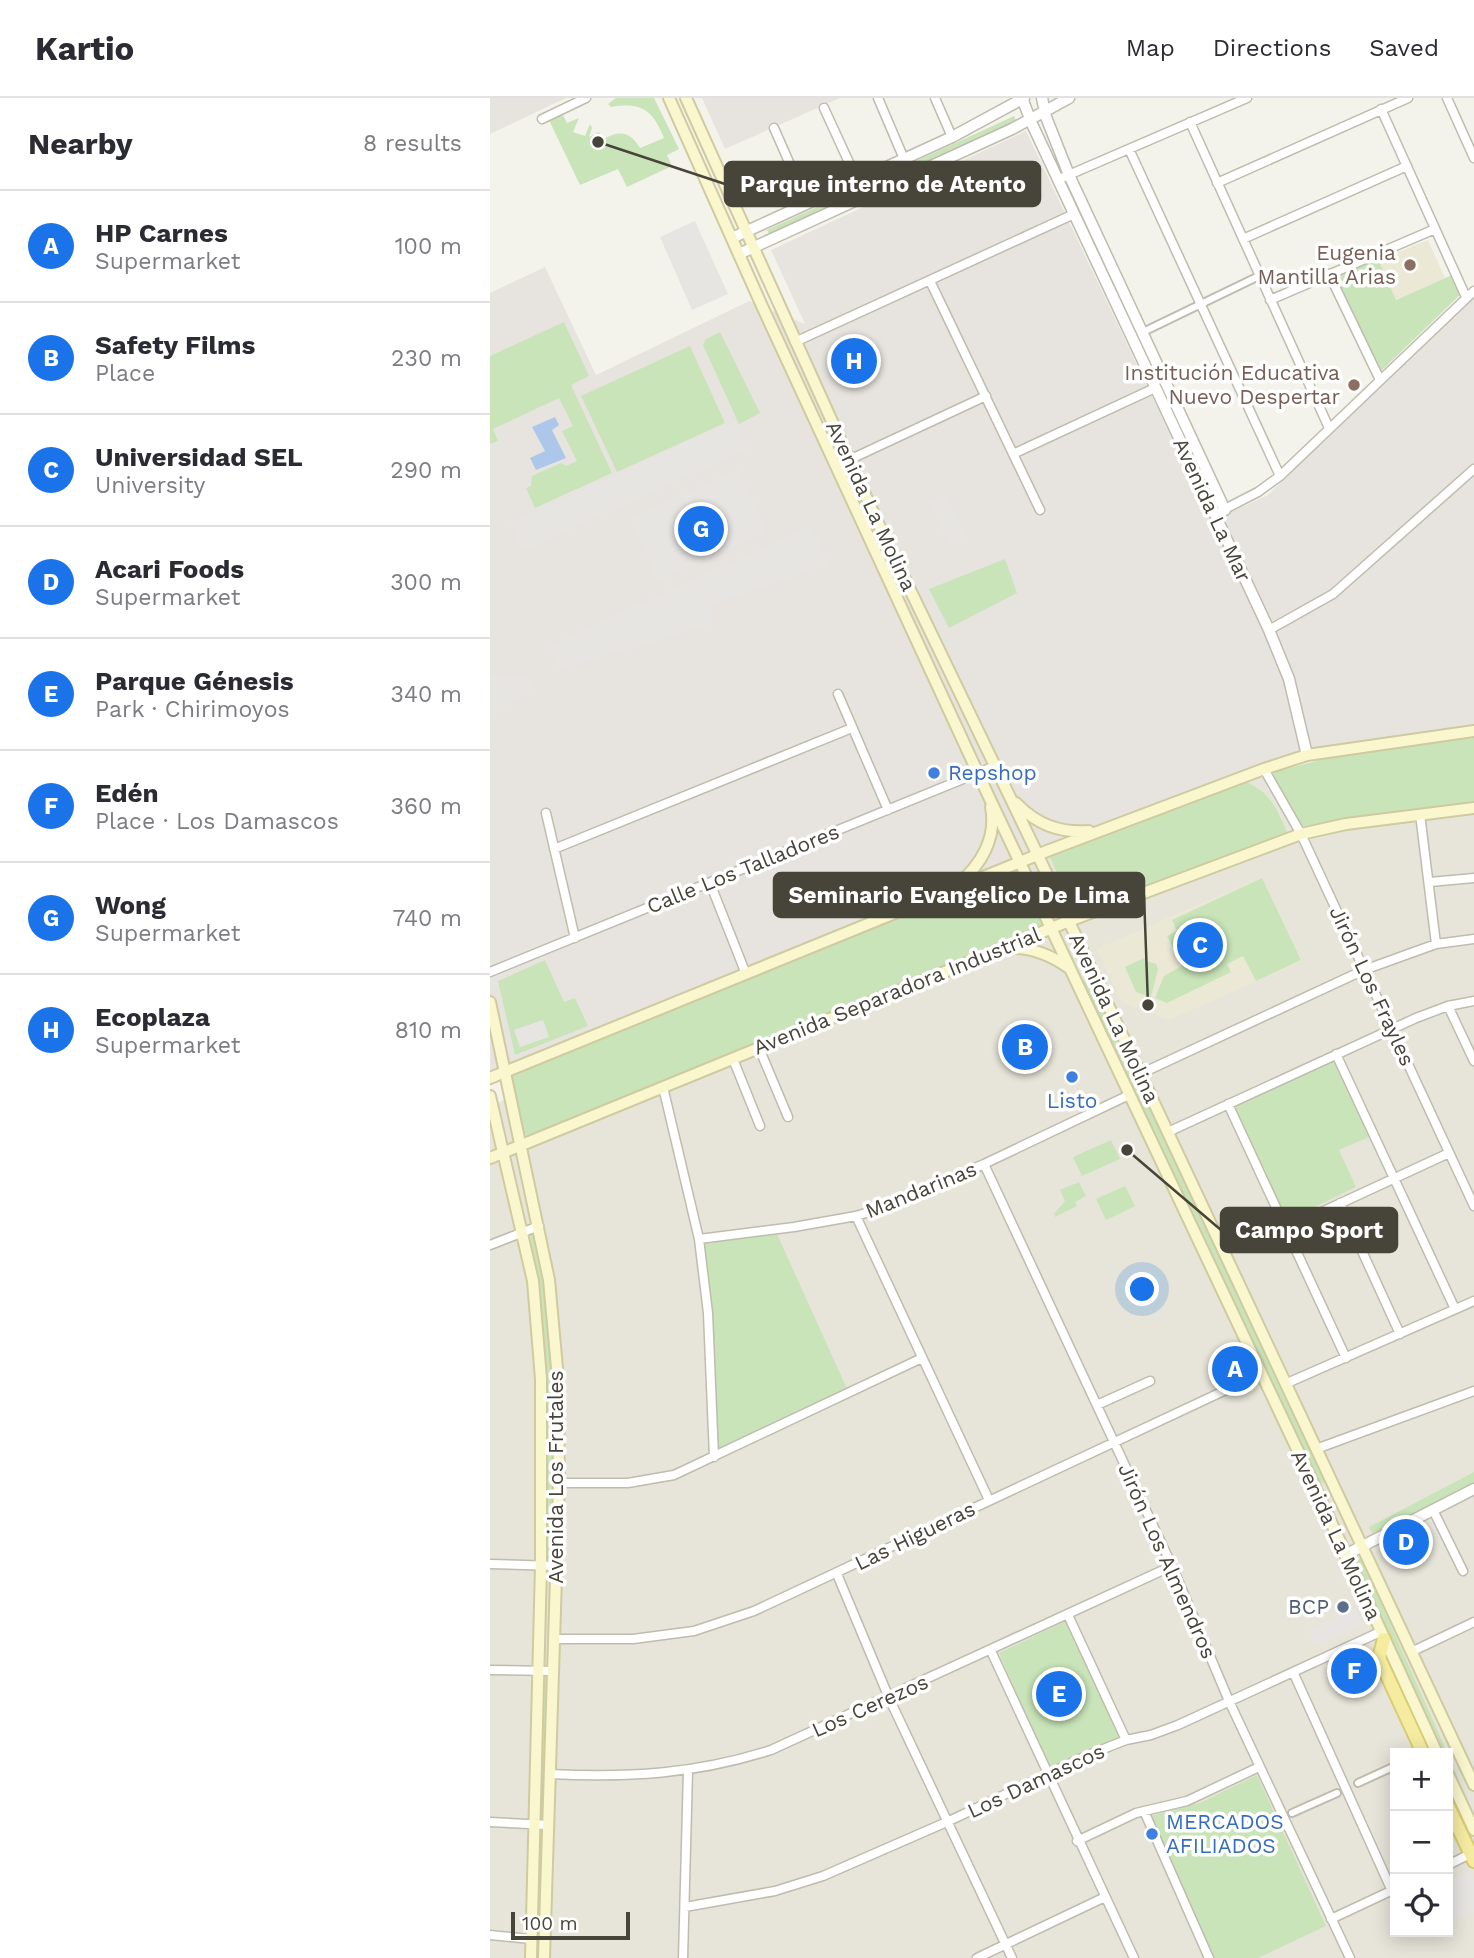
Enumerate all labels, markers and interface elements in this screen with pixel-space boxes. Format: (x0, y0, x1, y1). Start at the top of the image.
text: Kartio (35, 29, 134, 68)
text: Map (1126, 34, 1175, 62)
text: Directions (1213, 34, 1331, 62)
text: Saved (1369, 34, 1439, 62)
text: Nearby (28, 126, 133, 161)
text: 8 results (363, 130, 462, 157)
callout: Parque interno de Atento (725, 162, 1040, 206)
text: Parque interno de Atento (740, 171, 1026, 198)
text: HP Carnes (95, 218, 228, 248)
text: A (43, 233, 59, 260)
text: 100 m (395, 233, 462, 260)
place label: Eugenia Mantilla Arias (1258, 240, 1396, 289)
text: Supermarket (95, 248, 240, 275)
marker: Eugenia Mantilla Arias (1402, 257, 1418, 273)
text: Safety Films (95, 330, 255, 360)
pin: H (831, 335, 877, 387)
text: B (43, 345, 59, 372)
text: 230 m (391, 345, 462, 372)
text: Place (95, 360, 155, 387)
place label: Institución Educativa Nuevo Despertar (1124, 360, 1340, 409)
marker: Institución Educativa Nuevo Despertar (1346, 377, 1362, 393)
street label: Avenida La Molina (821, 417, 922, 595)
street label: Avenida La Mar (1168, 434, 1257, 586)
text: Universidad SEL (95, 442, 303, 472)
text: C (43, 457, 59, 484)
text: 290 m (390, 457, 462, 484)
text: University (95, 472, 205, 499)
pin: G (678, 503, 724, 555)
text: Acari Foods (95, 554, 244, 584)
text: D (43, 569, 59, 596)
text: 300 m (390, 569, 462, 596)
text: Supermarket (95, 584, 240, 611)
text: Parque Génesis (95, 666, 294, 696)
text: E (44, 681, 58, 708)
text: 340 m (390, 681, 462, 708)
text: Park · Chirimoyos (95, 696, 290, 723)
place label: Repshop (948, 760, 1037, 785)
marker: Repshop (926, 765, 942, 781)
text: Edén (95, 778, 159, 808)
text: F (44, 793, 58, 820)
text: 360 m (391, 793, 462, 820)
text: Place · Los Damascos (95, 808, 339, 835)
street label: Calle Los Talladores (643, 818, 843, 919)
callout: Seminario Evangelico De Lima (774, 873, 1144, 917)
text: Seminario Evangelico De Lima (788, 882, 1130, 909)
text: Wong (95, 890, 166, 920)
street label: Jirón Los Frayles (1324, 902, 1420, 1070)
text: G (43, 905, 59, 932)
text: 740 m (393, 905, 462, 932)
pin: C (1177, 919, 1223, 971)
text: Supermarket (95, 920, 240, 947)
street label: Avenida Separadora Industrial (750, 921, 1045, 1060)
street label: Avenida La Molina (1064, 929, 1165, 1107)
text: Ecoplaza (95, 1002, 210, 1032)
text: H (42, 1017, 60, 1044)
text: 810 m (395, 1017, 462, 1044)
pin: B (1002, 1021, 1048, 1073)
text: Supermarket (95, 1032, 240, 1059)
marker: Listo (1064, 1069, 1080, 1085)
place label: Listo (1047, 1088, 1097, 1113)
street label: Mandarinas (861, 1156, 980, 1223)
callout: Campo Sport (1221, 1208, 1397, 1252)
text: Campo Sport (1235, 1217, 1383, 1244)
your location (1125, 1272, 1159, 1306)
pin: A (1212, 1343, 1258, 1395)
street label: Avenida Los Frutales (543, 1370, 568, 1584)
street label: Avenida La Molina (1286, 1446, 1387, 1624)
street label: Jirón Los Almendros (1113, 1459, 1222, 1662)
street label: Las Higueras (850, 1496, 979, 1576)
pin: D (1383, 1516, 1429, 1568)
place label: BCP (1288, 1594, 1329, 1619)
marker: BCP (1335, 1599, 1351, 1615)
pin: F (1331, 1645, 1377, 1697)
pin: E (1036, 1668, 1082, 1720)
street label: Los Cerezos (808, 1669, 932, 1742)
street label: Los Damascos (963, 1738, 1108, 1823)
map controls (1390, 1748, 1453, 1937)
button: + (1390, 1748, 1453, 1811)
place label: MERCADOS AFILIADOS (1166, 1809, 1284, 1858)
button: − (1390, 1811, 1453, 1874)
marker: MERCADOS AFILIADOS (1144, 1826, 1160, 1842)
button: locate (1390, 1874, 1453, 1937)
scale bar (511, 1909, 630, 1941)
text: 100 m (522, 1912, 578, 1935)

